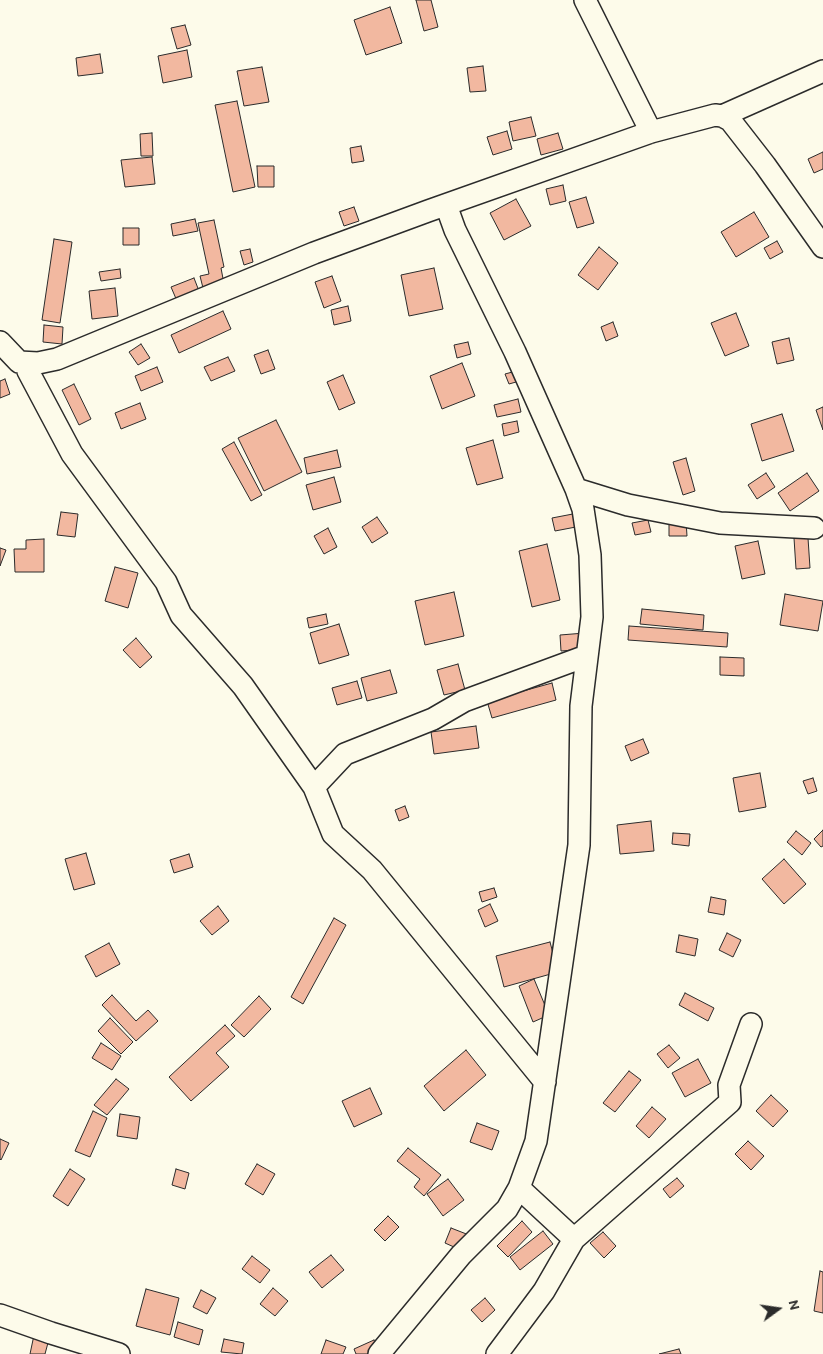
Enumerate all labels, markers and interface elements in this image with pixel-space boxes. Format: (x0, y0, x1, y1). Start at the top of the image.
north arrow (753, 1284, 803, 1334)
text: N (784, 1298, 803, 1312)

